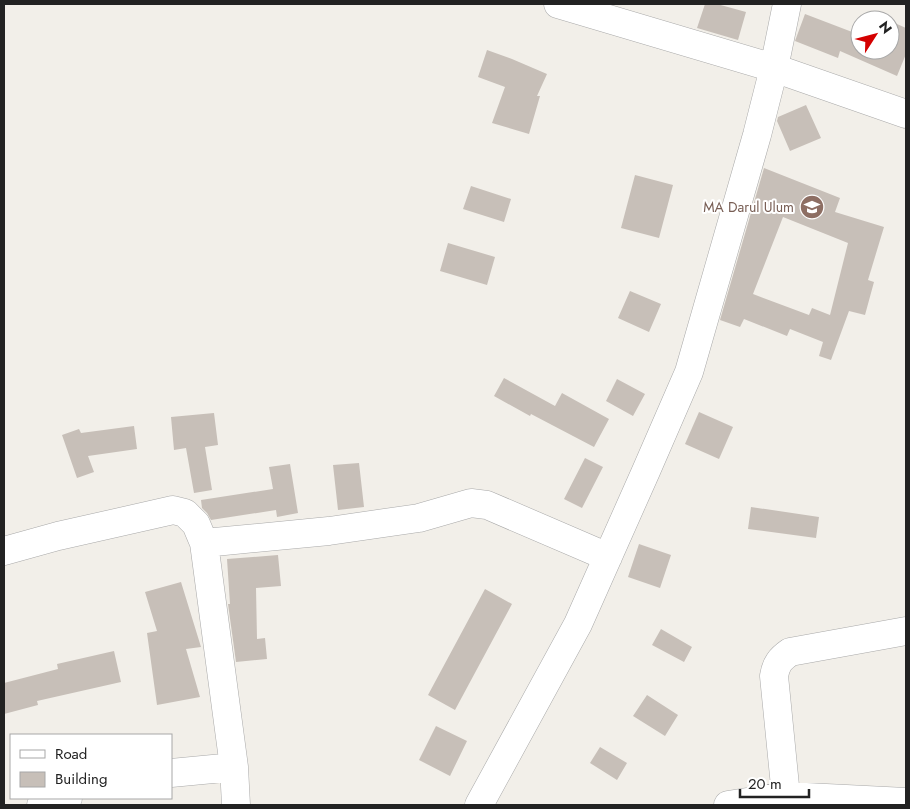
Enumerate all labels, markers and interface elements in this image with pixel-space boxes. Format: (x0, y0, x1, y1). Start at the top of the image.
north arrow (850, 10, 900, 60)
text: N (874, 17, 897, 38)
school or university icon: MA Darul Ulum (799, 194, 825, 220)
place label: MA Darul Ulum (703, 197, 794, 217)
legend (10, 734, 172, 799)
text: Road (55, 743, 87, 765)
scale bar (740, 766, 809, 798)
text: Building (55, 768, 107, 790)
text: 20 m (748, 773, 782, 795)

